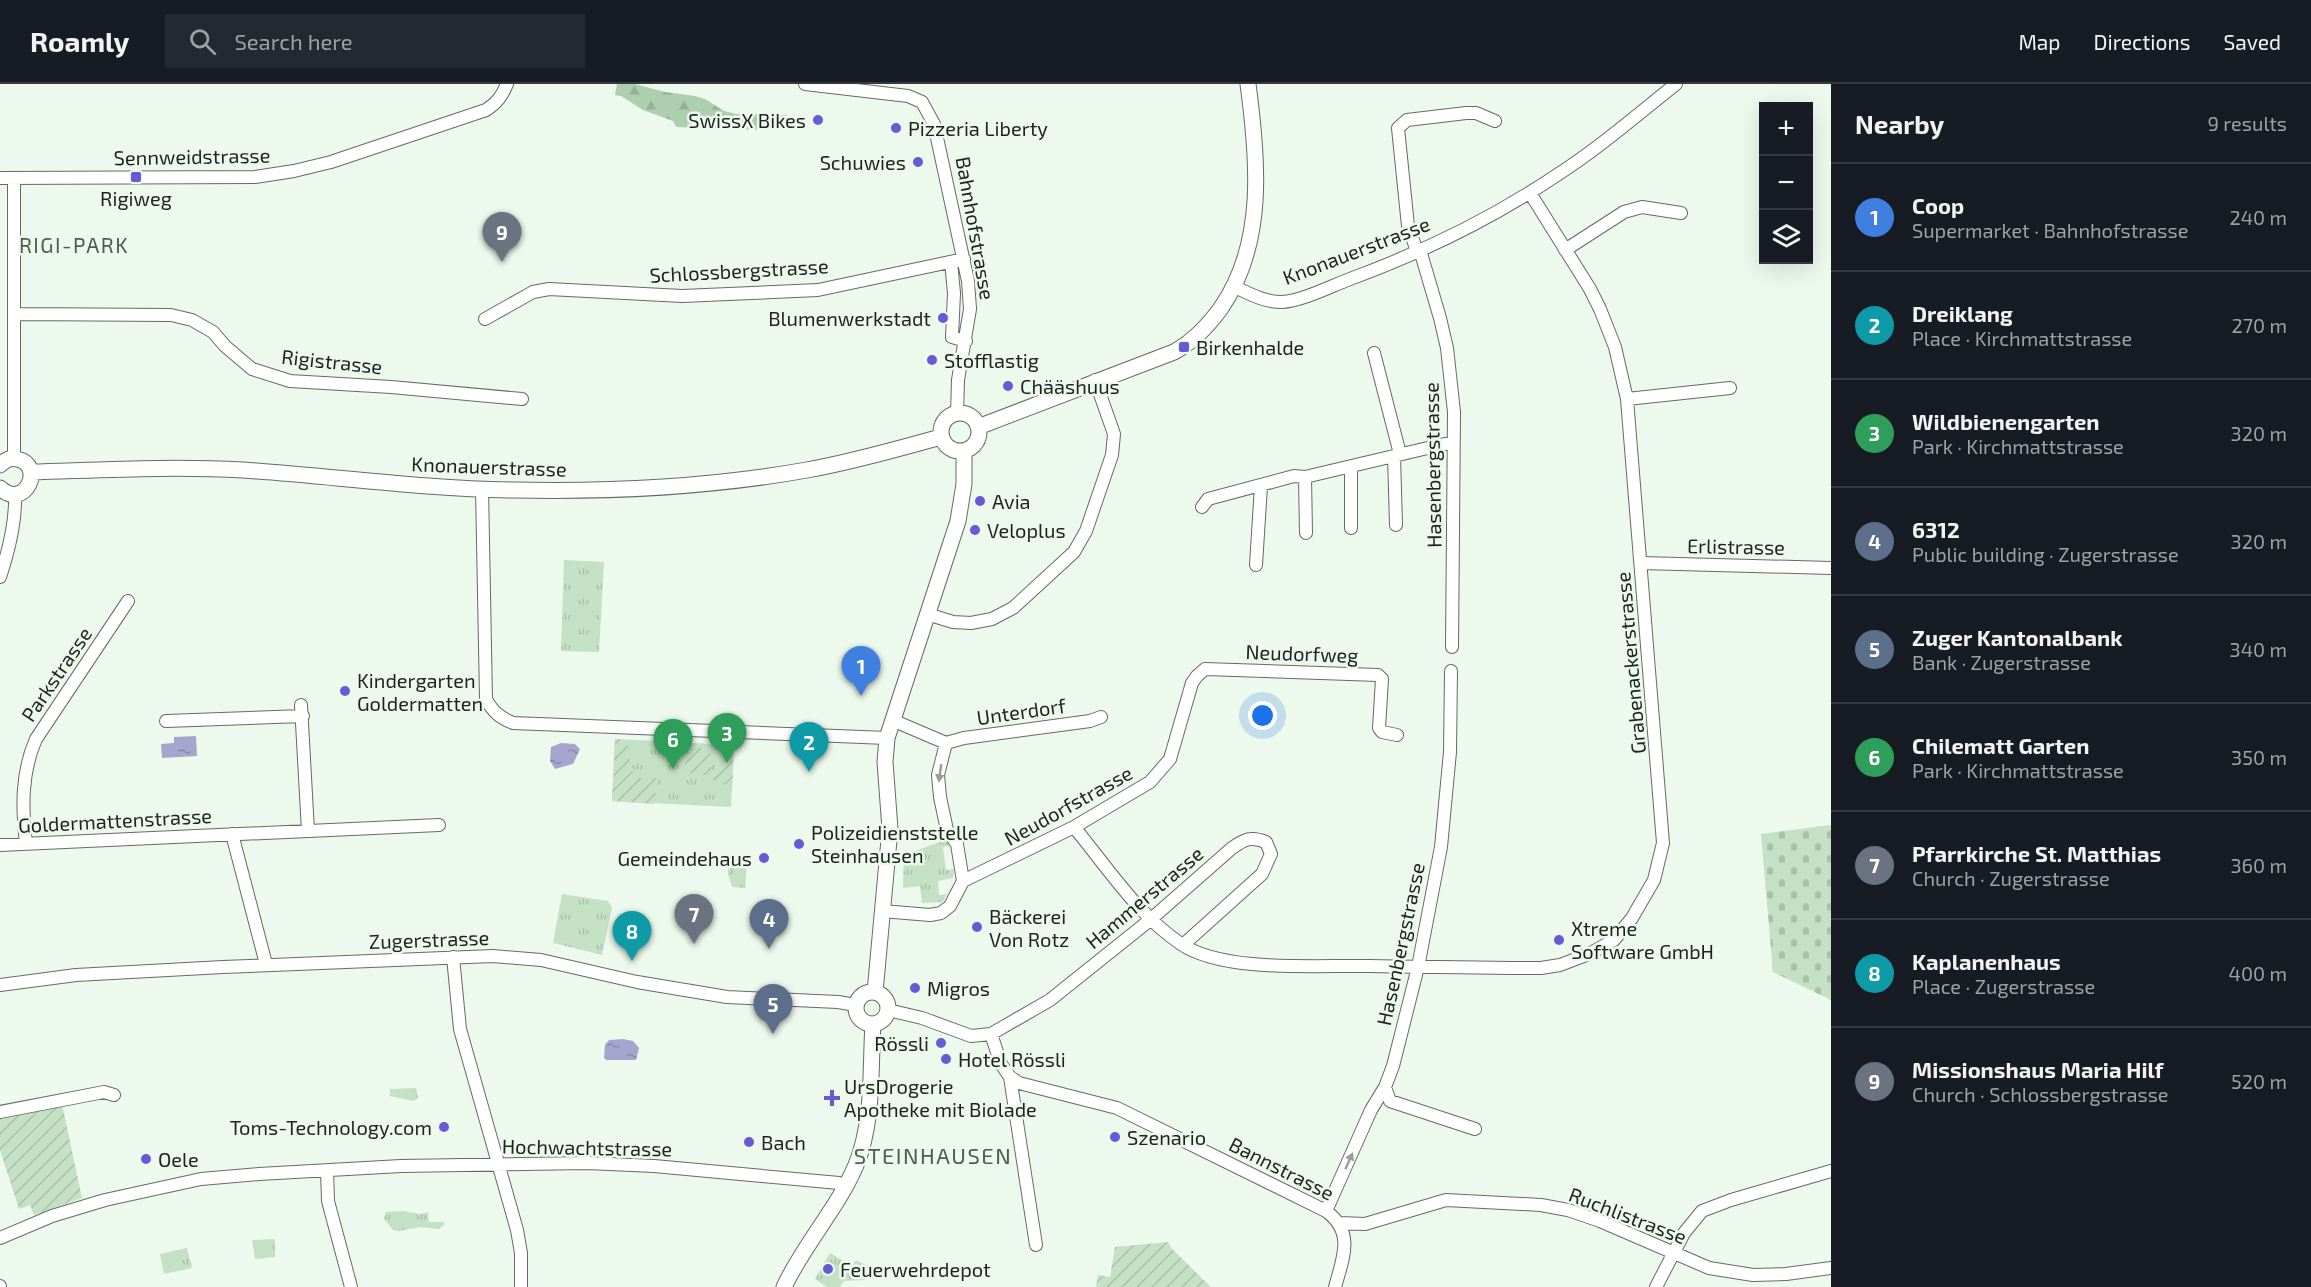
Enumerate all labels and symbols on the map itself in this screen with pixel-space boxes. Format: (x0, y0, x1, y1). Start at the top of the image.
place label: SwissX Bikes (688, 108, 806, 132)
marker: SwissX Bikes (811, 113, 825, 127)
place label: Pizzeria Liberty (908, 116, 1048, 140)
marker: Pizzeria Liberty (889, 121, 903, 135)
street label: Sennweidstrasse (113, 143, 271, 169)
place label: Schuwies (820, 150, 906, 174)
marker: Schuwies (911, 155, 925, 169)
street label: Bahnhofstrasse (952, 155, 1000, 301)
marker: Rigiweg (129, 170, 143, 184)
place label: Rigiweg (100, 186, 172, 210)
street label: Knonauerstrasse (1279, 211, 1433, 289)
pin: 9 (482, 212, 522, 262)
district label: RIGI-PARK (19, 232, 129, 257)
street label: Schlossbergstrasse (649, 253, 829, 287)
place label: Blumenwerkstadt (768, 306, 931, 330)
marker: Blumenwerkstadt (936, 311, 950, 325)
place label: Birkenhalde (1196, 335, 1304, 359)
marker: Birkenhalde (1177, 340, 1191, 354)
street label: Rigistrasse (280, 344, 384, 378)
place label: Stofflastig (944, 348, 1039, 372)
marker: Stofflastig (925, 353, 939, 367)
place label: Chääshuus (1020, 374, 1120, 398)
marker: Chääshuus (1001, 379, 1015, 393)
street label: Hasenbergstrasse (1419, 382, 1445, 548)
street label: Knonauerstrasse (411, 451, 567, 481)
place label: Avia (992, 489, 1031, 513)
marker: Avia (973, 494, 987, 508)
place label: Veloplus (987, 518, 1066, 542)
marker: Veloplus (968, 523, 982, 537)
street label: Erlistrasse (1687, 533, 1785, 559)
street label: Grabenackerstrasse (1610, 571, 1650, 755)
street label: Parkstrasse (16, 622, 96, 726)
street label: Neudorfweg (1245, 639, 1359, 667)
pin: 1 (842, 646, 880, 696)
place label: Kindergarten Goldermatten (357, 668, 483, 715)
marker: Kindergarten Goldermatten (338, 684, 352, 698)
street label: Unterdorf (975, 693, 1067, 729)
your location (1248, 701, 1277, 730)
pin: 3 (708, 714, 746, 763)
pin: 6 (654, 720, 692, 769)
pin: 2 (790, 722, 828, 772)
street label: Neudorfstrasse (1000, 760, 1136, 850)
one-way arrow (936, 764, 945, 783)
street label: Goldermattenstrasse (17, 803, 213, 837)
place label: Polizeidienststelle Steinhausen (811, 820, 979, 867)
marker: Polizeidienststelle Steinhausen (792, 837, 806, 851)
street label: Hammerstrasse (1080, 841, 1208, 953)
place label: Gemeindehaus (618, 846, 752, 870)
marker: Gemeindehaus (757, 851, 771, 865)
street label: Hasenbergstrasse (1371, 860, 1429, 1028)
pin: 7 (674, 894, 714, 944)
pin: 4 (750, 900, 788, 949)
place label: Bäckerei Von Rotz (989, 904, 1069, 951)
pin: 8 (612, 912, 652, 961)
place label: Xtreme Software GmbH (1571, 916, 1714, 963)
marker: Bäckerei Von Rotz (970, 920, 984, 934)
street label: Zugerstrasse (368, 925, 490, 953)
marker: Xtreme Software GmbH (1552, 933, 1566, 947)
place label: Migros (927, 976, 990, 1000)
marker: Migros (908, 981, 922, 995)
pin: 5 (754, 984, 792, 1034)
place label: Rössli (874, 1031, 929, 1055)
marker: Rössli (934, 1036, 948, 1050)
place label: Hotel Rössli (958, 1047, 1066, 1071)
marker: Hotel Rössli (939, 1052, 953, 1066)
place label: UrsDrogerie Apotheke mit Biolade (844, 1074, 1037, 1121)
marker: UrsDrogerie Apotheke mit Biolade (825, 1091, 839, 1105)
place label: Toms-Technology.com (230, 1115, 432, 1139)
marker: Toms-Technology.com (437, 1120, 451, 1134)
place label: Szenario (1127, 1125, 1206, 1149)
place label: Bach (761, 1130, 806, 1154)
marker: Szenario (1108, 1130, 1122, 1144)
street label: Bannstrasse (1226, 1131, 1338, 1205)
street label: Hochwachtstrasse (502, 1134, 672, 1160)
marker: Bach (742, 1135, 756, 1149)
district label: STEINHAUSEN (854, 1142, 1012, 1168)
place label: Oele (158, 1147, 199, 1171)
marker: Oele (139, 1152, 153, 1166)
one-way arrow (1345, 1152, 1354, 1169)
street label: Ruchlistrasse (1566, 1182, 1690, 1248)
place label: Feuerwehrdepot (840, 1257, 991, 1281)
marker: Feuerwehrdepot (821, 1262, 835, 1276)

